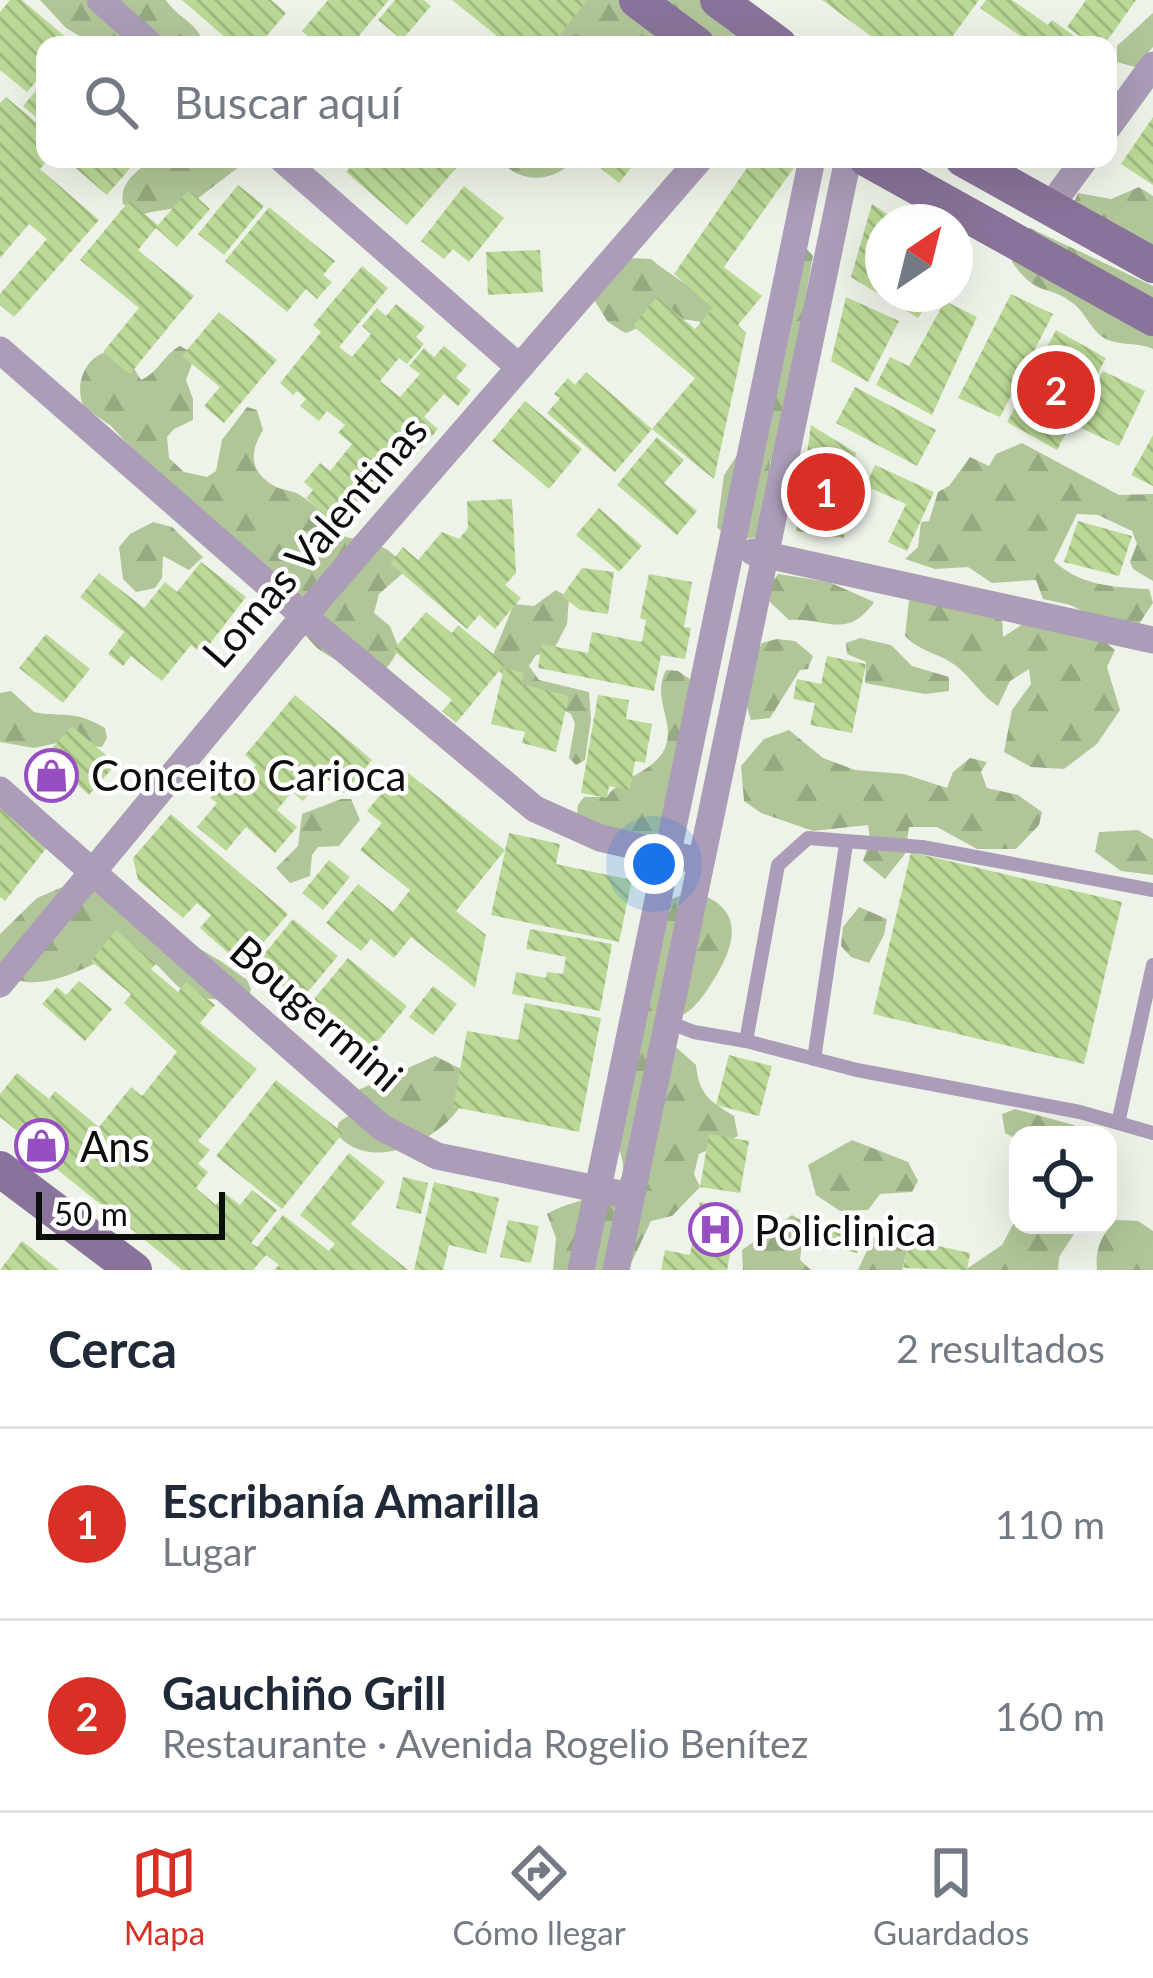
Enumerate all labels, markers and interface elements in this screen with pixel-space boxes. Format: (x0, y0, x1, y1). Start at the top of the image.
search box (36, 36, 1117, 168)
icon: search (78, 69, 144, 135)
text: Buscar aquí (174, 75, 401, 129)
north arrow (865, 204, 973, 312)
pin: 2 (1017, 345, 1095, 435)
street label: Lomas Valentinas (191, 405, 437, 677)
pin: 1 (787, 447, 865, 537)
shop icon: Conceito Carioca (24, 747, 80, 803)
place label: Conceito Carioca (91, 750, 406, 800)
your location (624, 834, 684, 894)
street label: Bougermini (221, 925, 413, 1101)
shop icon: Ans (13, 1118, 69, 1174)
place label: Ans (80, 1121, 150, 1171)
map controls (1009, 1126, 1117, 1234)
button: locate (1009, 1126, 1117, 1234)
scale bar (36, 1186, 225, 1239)
text: 50 m (54, 1193, 128, 1233)
hospital icon: Policlinica (687, 1202, 743, 1258)
place label: Policlinica (754, 1205, 936, 1255)
text: Cerca (48, 1318, 177, 1379)
text: 2 resultados (896, 1325, 1105, 1371)
text: Escribanía Amarilla (162, 1474, 540, 1528)
text: 1 (76, 1501, 98, 1547)
text: 110 m (995, 1501, 1105, 1547)
text: Lugar (162, 1528, 257, 1574)
text: Gauchiño Grill (162, 1666, 446, 1720)
text: 2 (76, 1693, 98, 1739)
text: 160 m (995, 1693, 1105, 1739)
text: Restaurante · Avenida Rogelio Benítez (162, 1720, 808, 1766)
tab: Mapa (124, 1840, 205, 1952)
tab: Cómo llegar (452, 1840, 626, 1952)
tab: Guardados (873, 1840, 1029, 1952)

